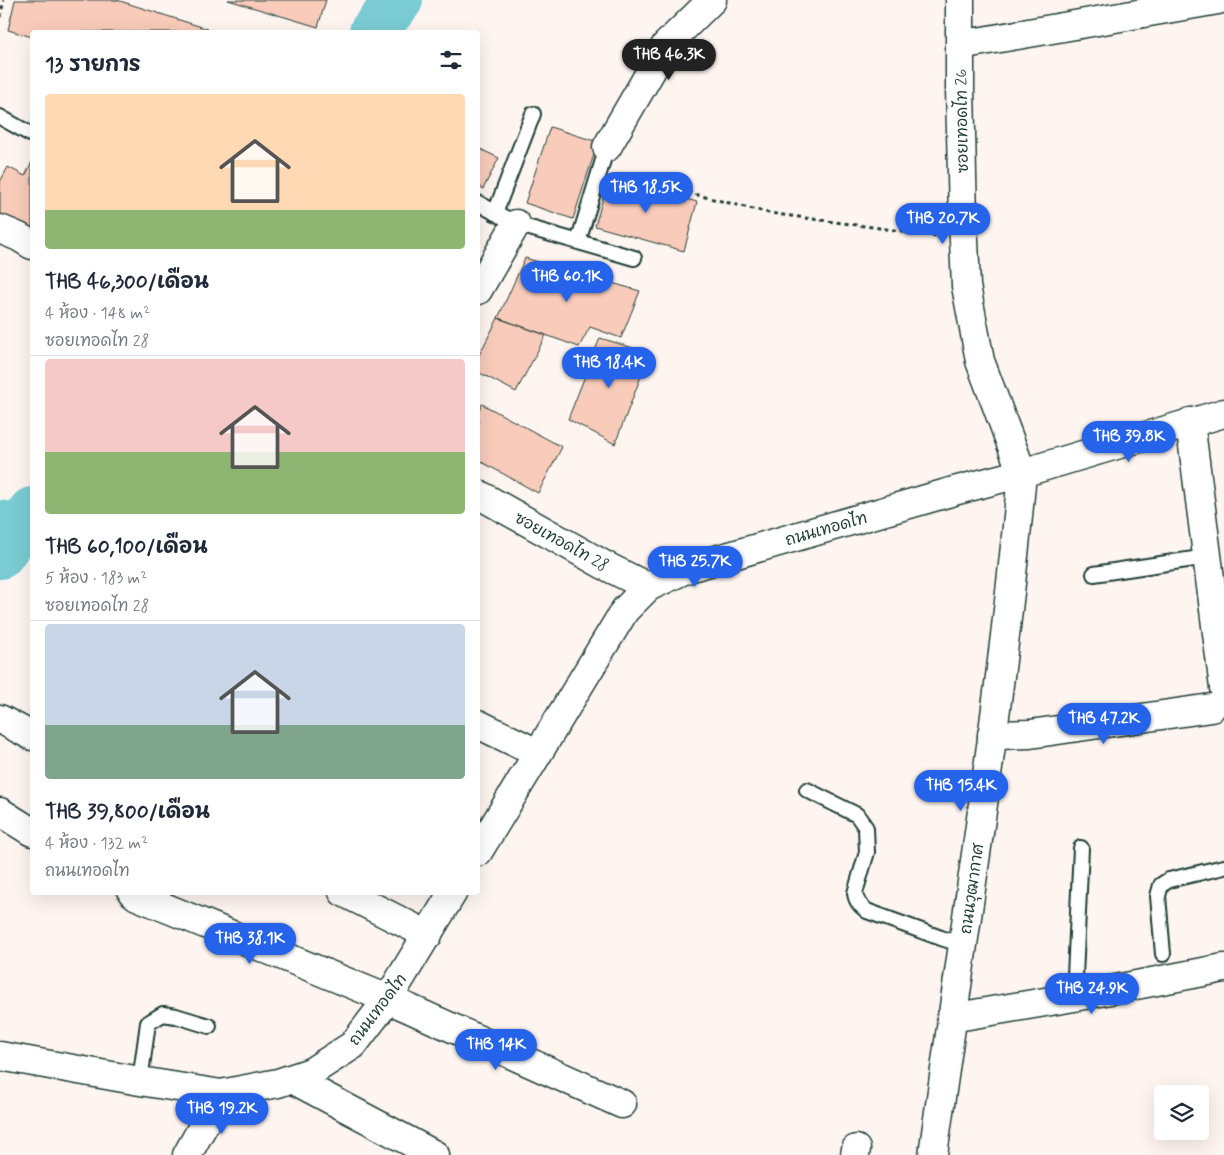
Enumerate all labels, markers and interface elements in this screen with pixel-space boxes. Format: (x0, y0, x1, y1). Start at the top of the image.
pin: THB 46.3K (612, 38, 726, 81)
text: THB 46.3K (633, 44, 705, 65)
icon: filters (437, 46, 465, 74)
text: 13 รายการ (45, 51, 141, 79)
street label: ซอยเทอดไท 26 (949, 68, 974, 173)
icon: home (210, 126, 300, 216)
pin: THB 18.5K (589, 172, 703, 214)
text: THB 18.5K (610, 177, 682, 198)
pin: THB 20.7K (886, 202, 1000, 245)
text: THB 20.7K (906, 208, 980, 229)
pin: THB 60.1K (510, 260, 624, 303)
text: THB 60.1K (531, 266, 603, 287)
text: THB 46,300/เดือน (45, 268, 209, 296)
text: 4 ห้อง · 148 m² (45, 303, 150, 324)
text: ซอยเทอดไท 28 (45, 331, 149, 352)
pin: THB 18.4K (552, 346, 666, 389)
text: THB 18.4K (573, 352, 645, 373)
icon: home (210, 392, 300, 482)
pin: THB 39.8K (1072, 420, 1186, 463)
text: THB 39.8K (1093, 426, 1165, 447)
street label: ซอยเทอดไท 28 (511, 506, 613, 577)
street label: ถนนเทอดไท (782, 506, 870, 551)
text: THB 60,100/เดือน (45, 533, 208, 561)
pin: THB 25.7K (638, 546, 752, 588)
text: THB 25.7K (659, 551, 731, 572)
text: 5 ห้อง · 183 m² (45, 568, 147, 589)
text: ซอยเทอดไท 28 (45, 596, 149, 617)
icon: home (210, 657, 300, 747)
pin: THB 47.2K (1047, 702, 1161, 745)
text: THB 47.2K (1068, 708, 1140, 729)
pin: THB 15.4K (904, 770, 1018, 812)
text: THB 15.4K (925, 775, 997, 796)
text: THB 39,800/เดือน (45, 798, 210, 826)
text: 4 ห้อง · 132 m² (45, 833, 148, 854)
street label: ถนนวุฒากาศ (956, 842, 990, 936)
text: ถนนเทอดไท (45, 861, 130, 882)
pin: THB 38.1K (193, 922, 307, 965)
text: THB 38.1K (215, 928, 285, 949)
street label: ถนนเทอดไท (343, 969, 412, 1050)
pin: THB 24.9K (1035, 972, 1149, 1015)
text: THB 24.9K (1056, 978, 1128, 999)
pin: THB 14K (450, 1028, 542, 1071)
text: THB 14K (466, 1034, 526, 1055)
map controls (1154, 1085, 1209, 1140)
button: layers (1154, 1085, 1209, 1140)
pin: THB 19.2K (165, 1092, 279, 1135)
text: THB 19.2K (186, 1098, 258, 1119)

